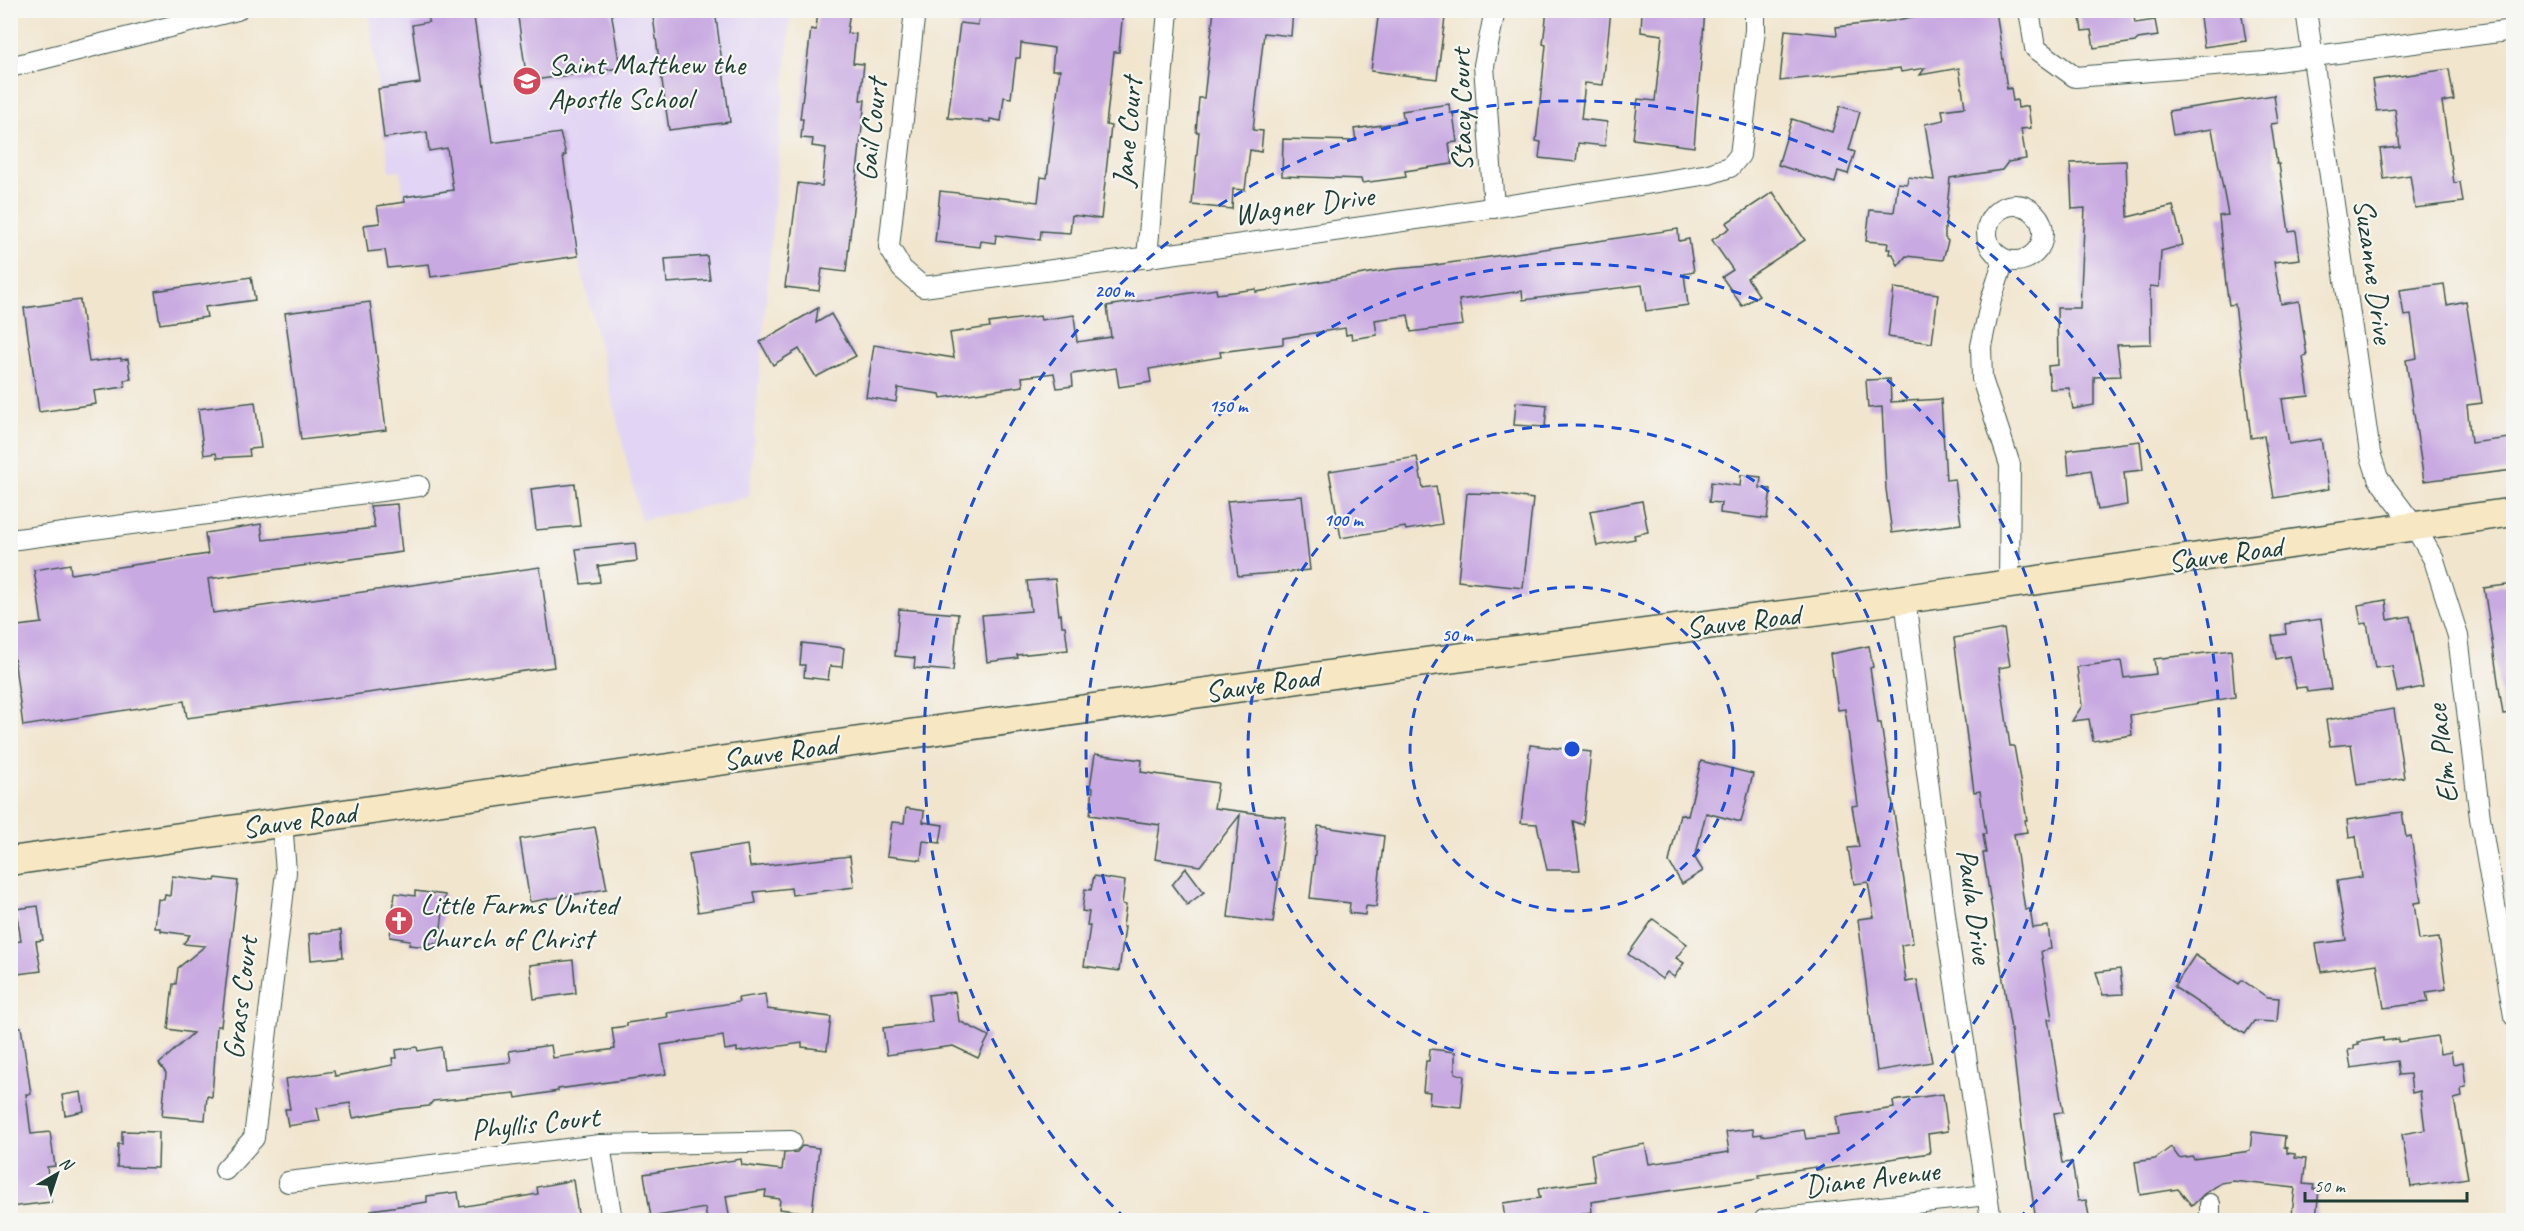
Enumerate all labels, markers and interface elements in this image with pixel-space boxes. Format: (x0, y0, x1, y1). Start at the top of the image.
place label: Saint Matthew the Apostle School (548, 45, 747, 117)
street label: Stacy Court (1441, 45, 1481, 172)
school or university icon: Saint Matthew the Apostle School (511, 65, 543, 97)
street label: Jane Court (1103, 72, 1151, 190)
street label: Gail Court (847, 73, 896, 183)
street label: Wagner Drive (1232, 176, 1378, 234)
street label: Suzanne Drive (2345, 196, 2403, 348)
text: 200 m (1095, 280, 1135, 302)
text: 150 m (1209, 395, 1249, 417)
text: 100 m (1324, 509, 1364, 531)
street label: Sauve Road (2166, 527, 2289, 581)
street label: Sauve Road (1684, 595, 1806, 647)
text: 50 m (1442, 624, 1474, 646)
street label: Sauve Road (1203, 657, 1326, 711)
street label: Elm Place (2417, 700, 2467, 805)
street label: Sauve Road (721, 725, 844, 779)
centre of rings (1562, 739, 1582, 759)
street label: Sauve Road (240, 793, 363, 847)
street label: Paula Drive (1948, 846, 2002, 968)
place label: Little Farms United Church of Christ (420, 885, 622, 957)
church icon: Little Farms United Church of Christ (383, 905, 415, 937)
street label: Grass Court (214, 932, 267, 1061)
street label: Phyllis Court (469, 1097, 604, 1149)
north arrow (27, 1144, 87, 1204)
street label: Diane Avenue (1803, 1151, 1944, 1205)
text: N (56, 1152, 78, 1176)
scale bar (2305, 1165, 2467, 1203)
text: 50 m (2314, 1175, 2347, 1197)

